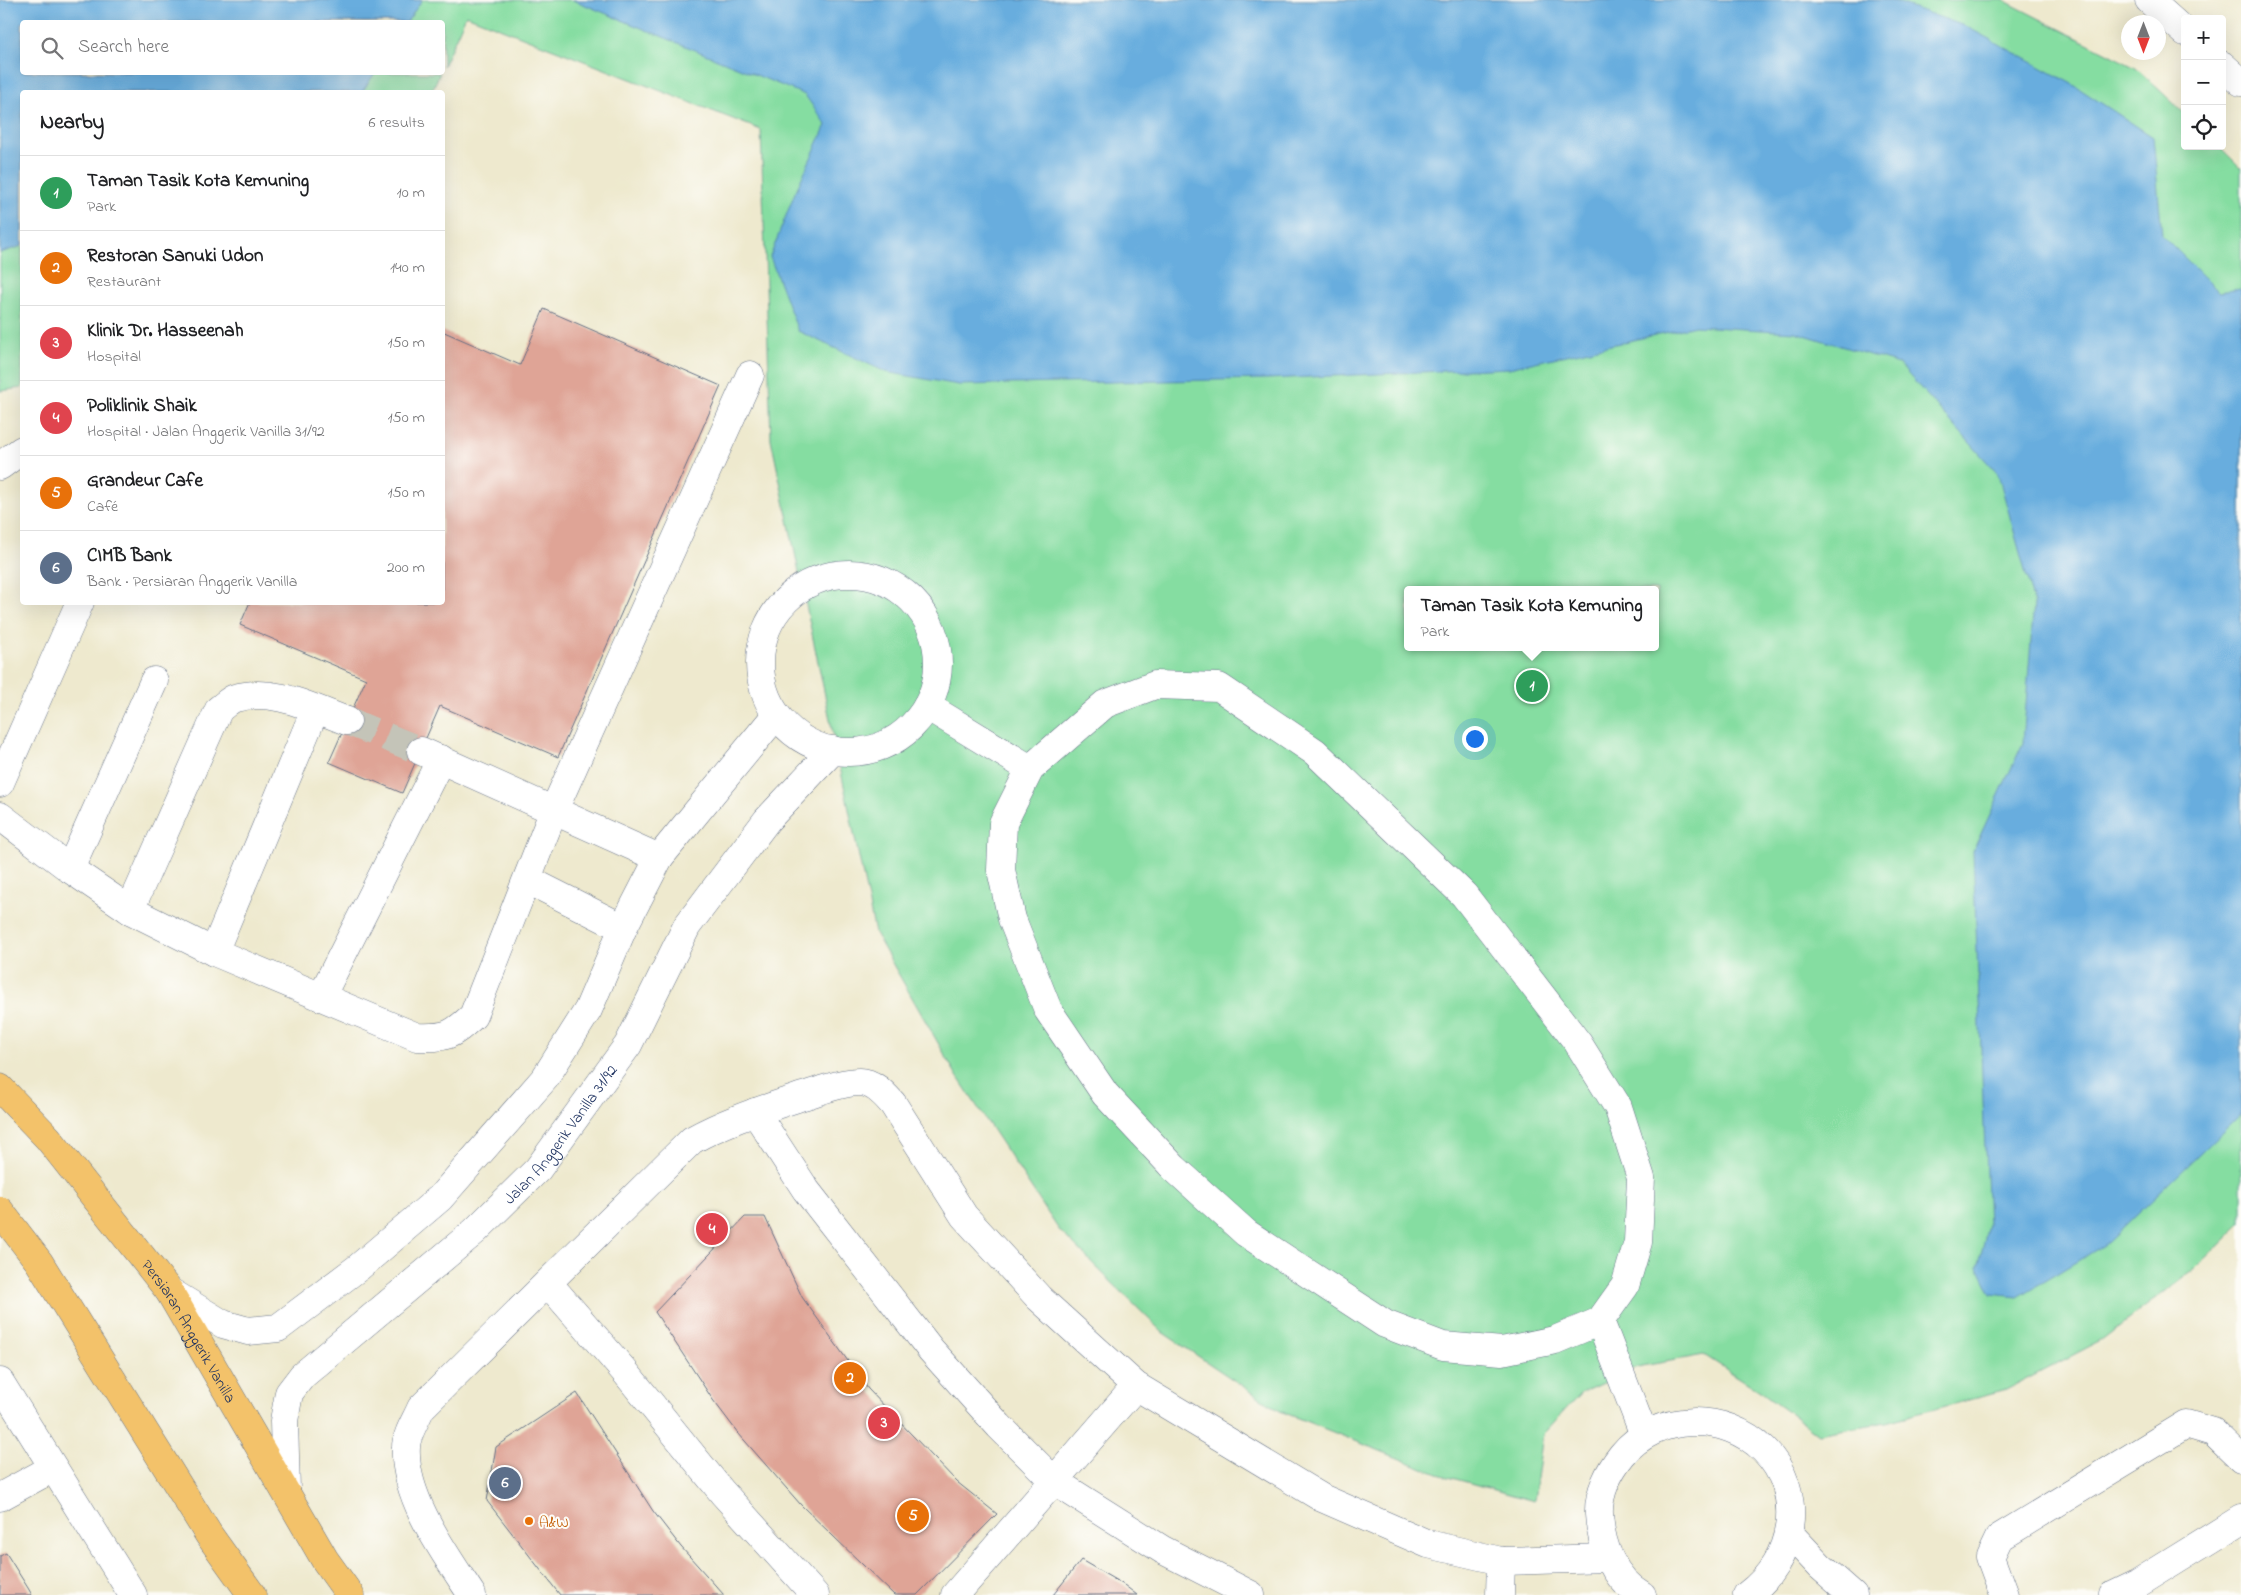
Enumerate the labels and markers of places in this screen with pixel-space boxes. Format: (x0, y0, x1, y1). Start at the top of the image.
pin: 1 (1516, 667, 1548, 705)
pin: 4 (696, 1210, 728, 1248)
pin: 2 (834, 1359, 866, 1397)
pin: 3 (868, 1404, 900, 1442)
pin: 6 (489, 1464, 521, 1502)
pin: 5 (897, 1497, 929, 1535)
place label: A&W (539, 1511, 569, 1535)
marker: A&W (523, 1515, 535, 1527)

